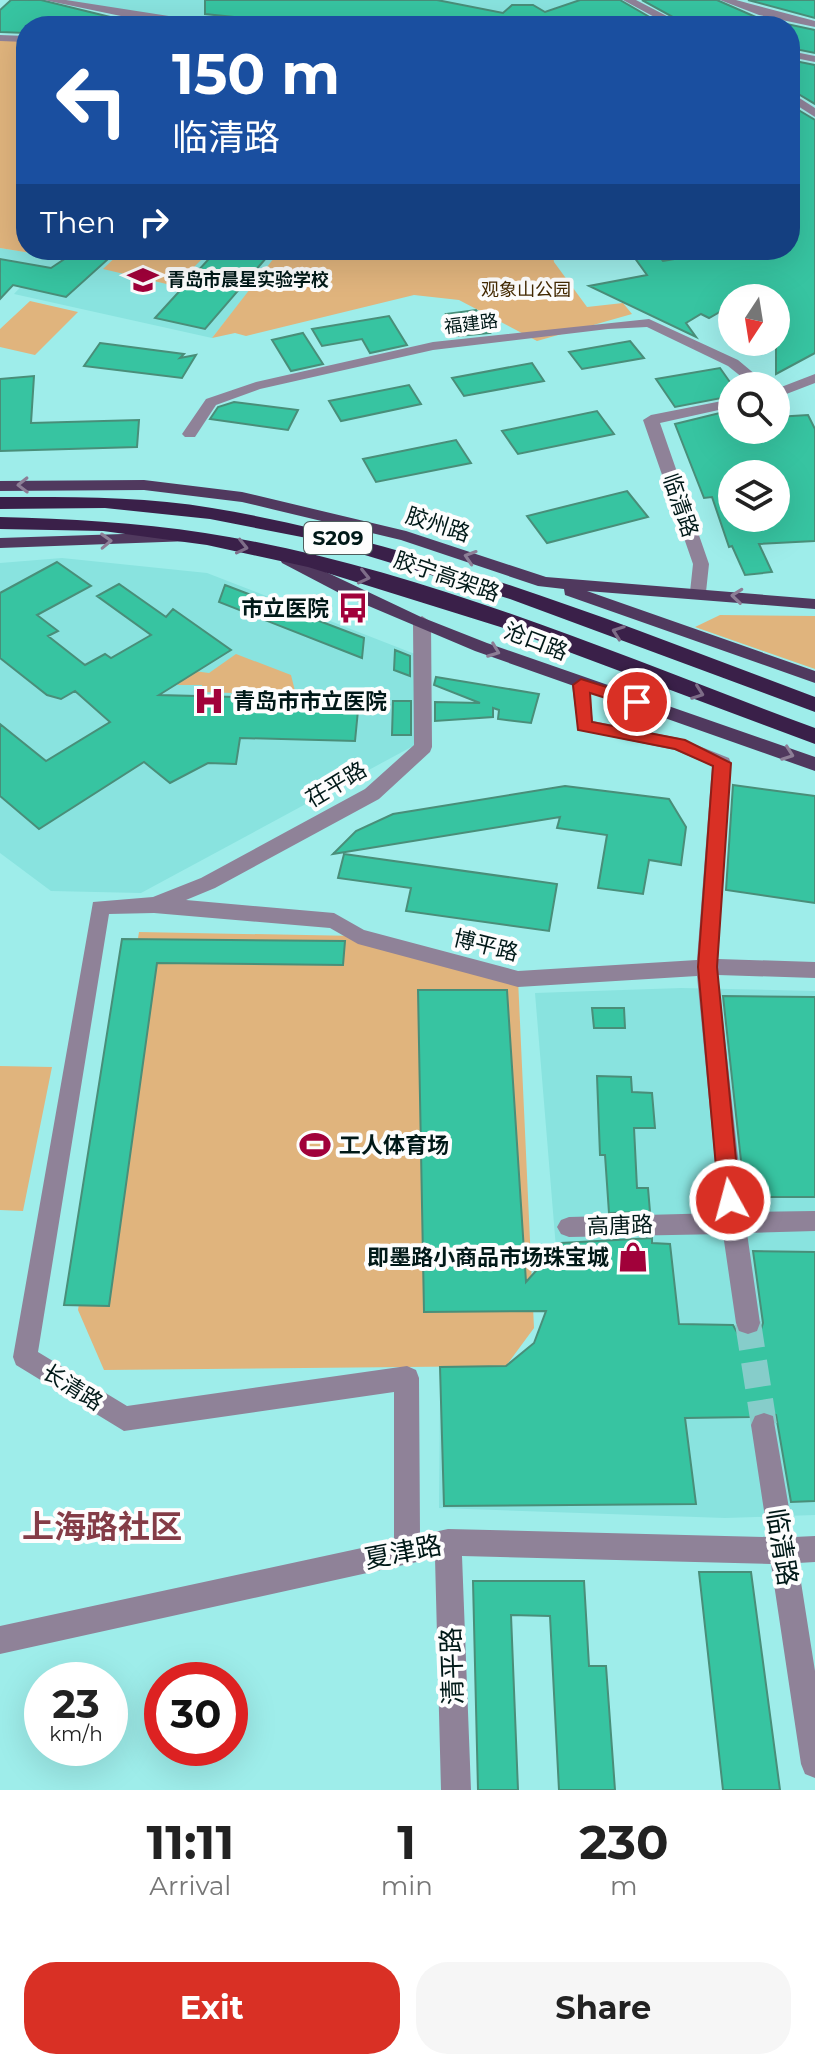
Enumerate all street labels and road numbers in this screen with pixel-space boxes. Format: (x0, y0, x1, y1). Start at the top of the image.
street label: 福建路 (443, 310, 499, 338)
street label: 临清路 (657, 470, 704, 541)
street label: 胶州路 (402, 501, 473, 548)
road number: S209 (304, 522, 372, 554)
street label: 胶宁高架路 (390, 546, 503, 607)
street label: 沧口路 (500, 617, 571, 666)
street label: 茌平路 (301, 756, 372, 813)
street label: 博平路 (451, 924, 521, 967)
street label: 高唐路 (587, 1211, 653, 1240)
street label: 长清路 (38, 1358, 108, 1416)
street label: 临清路 (760, 1506, 804, 1588)
street label: 夏津路 (362, 1529, 444, 1575)
street label: 清平路 (435, 1626, 469, 1706)

